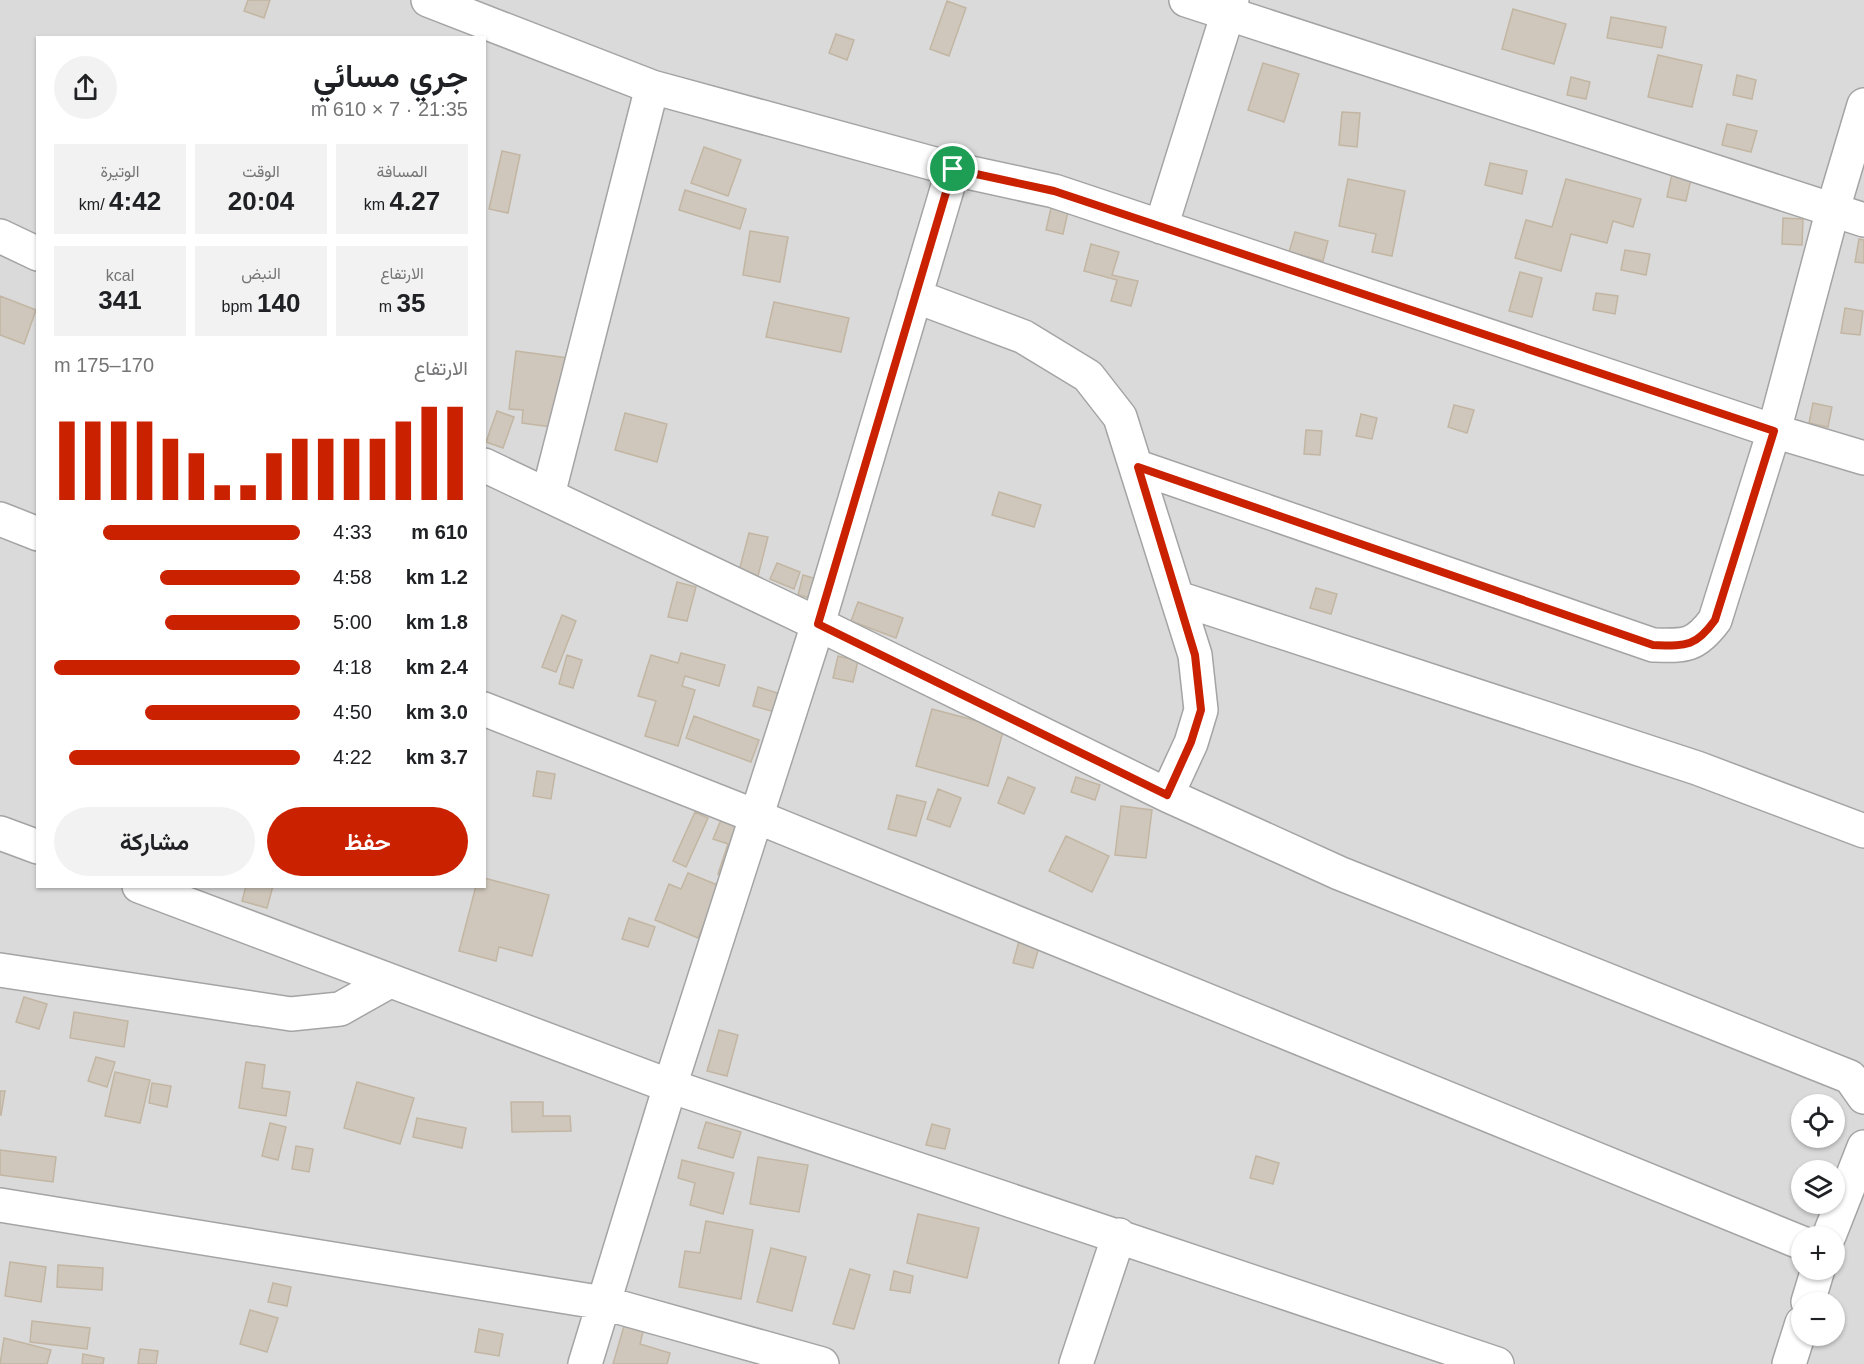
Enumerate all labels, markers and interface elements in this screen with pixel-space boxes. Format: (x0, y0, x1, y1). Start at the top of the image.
button: share (54, 56, 117, 119)
text: جري مسائي (313, 57, 468, 94)
text: 21:35 · 7 × 610 m (311, 98, 468, 120)
pin (927, 143, 978, 194)
icon: arrive (936, 152, 969, 185)
text: الوتيرة (100, 163, 140, 180)
text: الوقت (242, 163, 280, 180)
text: المسافة (377, 163, 427, 180)
text: 4:42 (109, 186, 161, 216)
text: 20:04 (228, 186, 294, 216)
text: 4.27 (390, 186, 440, 216)
text: /km (79, 196, 109, 213)
text: km (364, 196, 390, 213)
text: النبض (241, 265, 281, 282)
text: الارتفاع (380, 265, 424, 282)
text: kcal (106, 267, 134, 284)
text: 341 (98, 285, 142, 315)
text: 140 (257, 288, 300, 318)
text: 35 (396, 288, 425, 318)
text: bpm (222, 298, 257, 315)
text: m (379, 298, 396, 315)
text: 170–175 m (54, 354, 154, 376)
text: الارتفاع (414, 357, 468, 379)
text: 4:33 (333, 521, 372, 543)
text: 610 m (411, 521, 468, 543)
text: 4:58 (333, 566, 372, 588)
text: 1.2 km (406, 566, 468, 588)
text: 5:00 (333, 611, 372, 633)
text: 1.8 km (406, 611, 468, 633)
text: 4:18 (333, 656, 372, 678)
text: 2.4 km (406, 656, 468, 678)
text: 4:50 (333, 701, 372, 723)
text: 3.0 km (406, 701, 468, 723)
text: 4:22 (333, 746, 372, 768)
text: 3.7 km (406, 746, 468, 768)
button: مشاركة (54, 807, 255, 876)
button: حفظ (267, 807, 468, 876)
map controls (1791, 1094, 1845, 1346)
button: locate (1791, 1094, 1845, 1148)
button: layers (1791, 1160, 1845, 1214)
button: + (1791, 1226, 1845, 1280)
button: − (1791, 1292, 1845, 1346)

